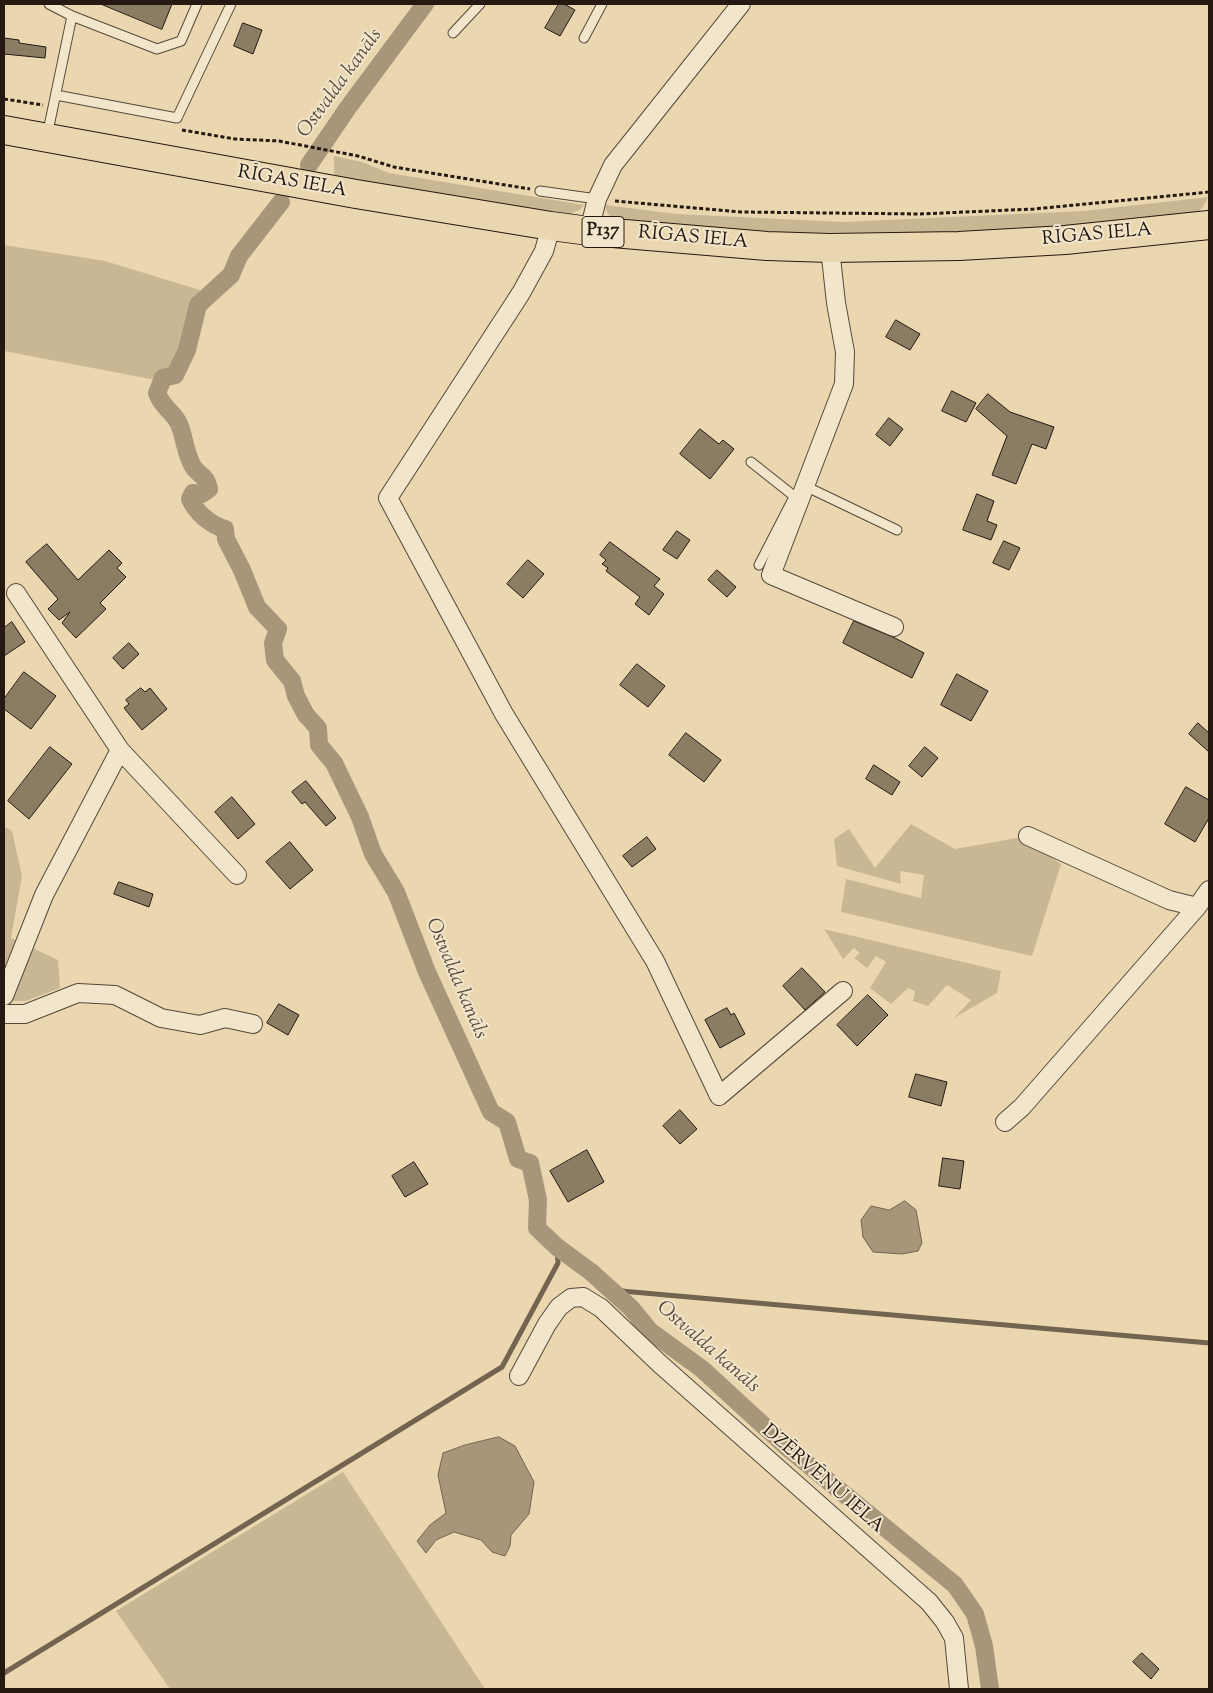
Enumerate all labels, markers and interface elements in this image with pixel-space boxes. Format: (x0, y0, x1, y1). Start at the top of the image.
water label: Ostvalda kanāls (293, 25, 389, 143)
street label: RĪGAS IELA (236, 162, 348, 204)
road number: P137 (582, 216, 624, 248)
street label: RĪGAS IELA (1041, 220, 1153, 252)
street label: RĪGAS IELA (637, 223, 749, 255)
water label: Ostvalda kanāls (419, 915, 491, 1043)
water label: Ostvalda kanāls (650, 1297, 764, 1399)
street label: DZĒRVĒNU IELA (756, 1421, 888, 1539)

